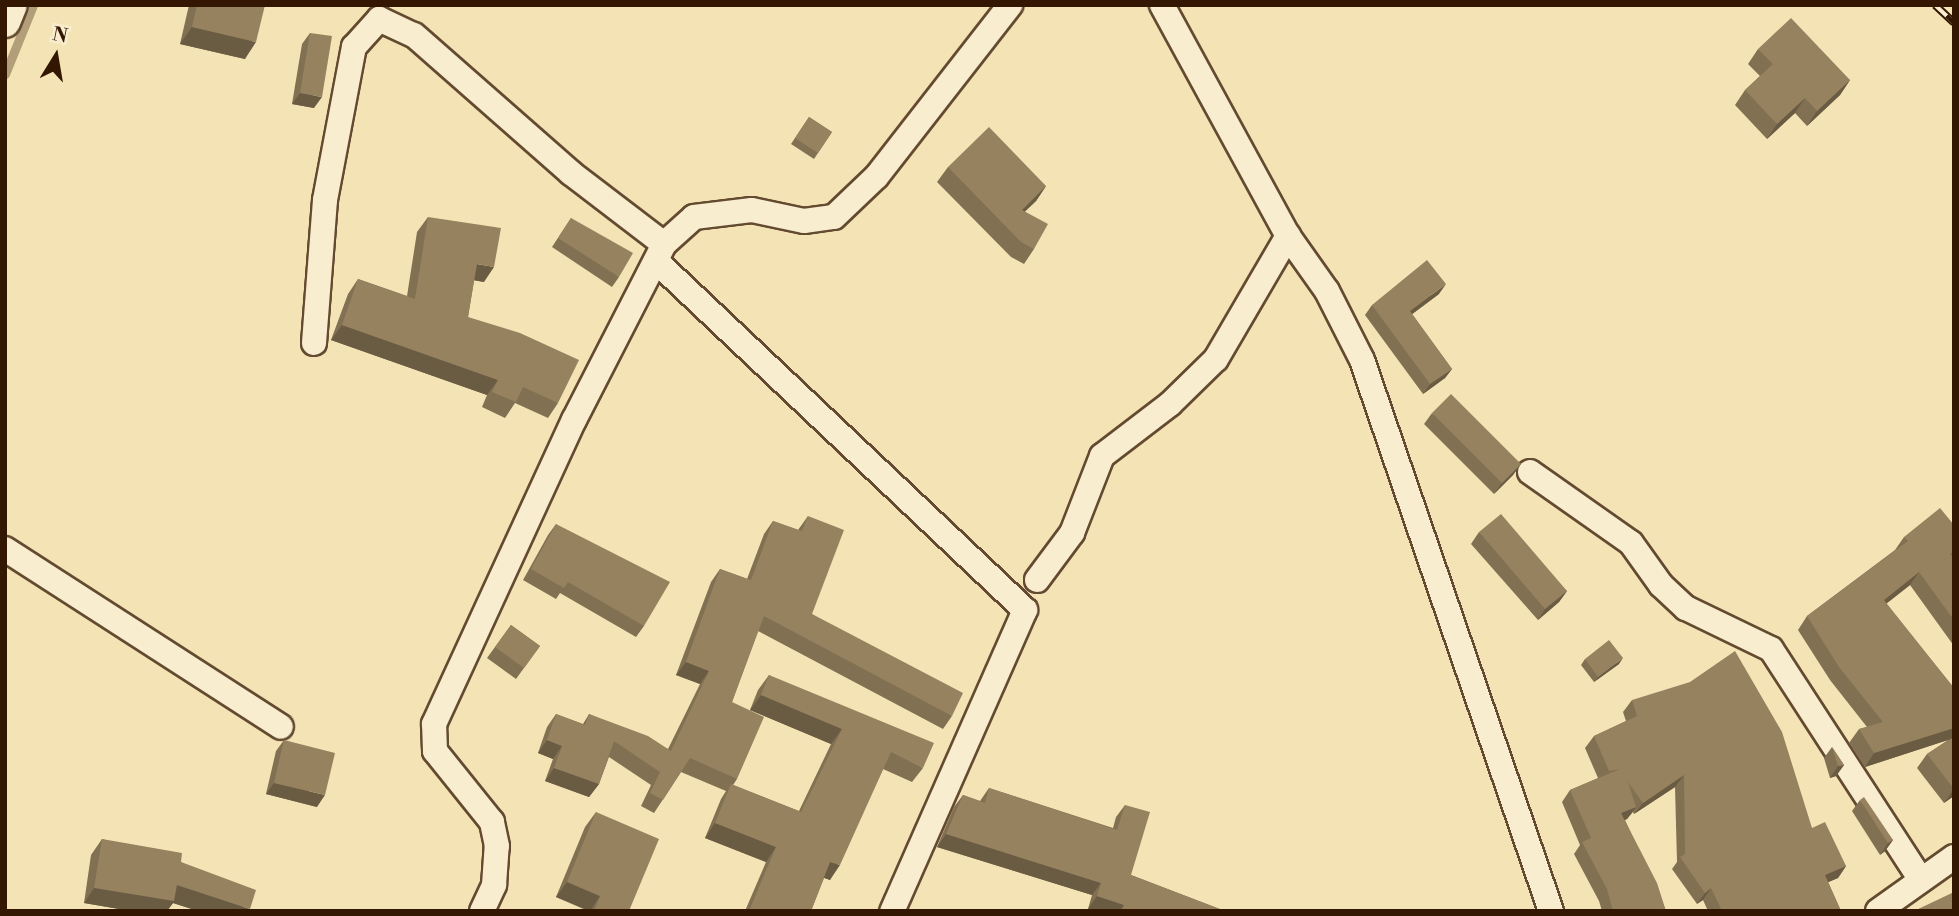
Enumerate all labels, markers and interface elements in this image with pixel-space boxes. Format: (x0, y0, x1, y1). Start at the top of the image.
north arrow (21, 21, 91, 91)
text: N (50, 22, 70, 49)

